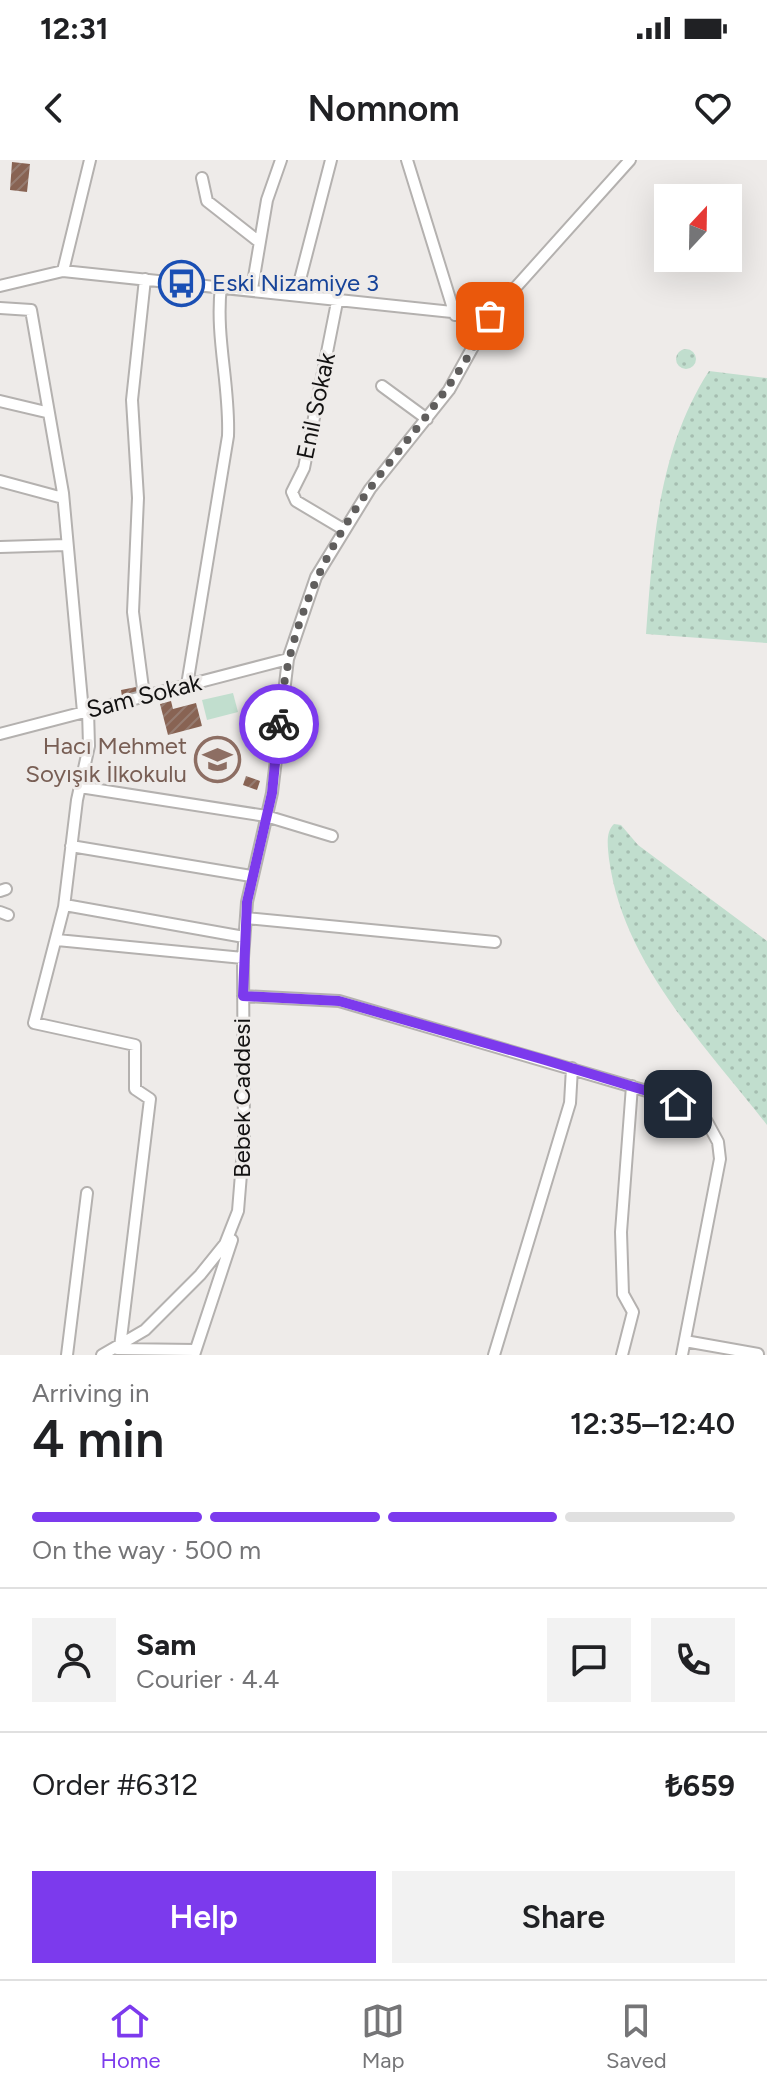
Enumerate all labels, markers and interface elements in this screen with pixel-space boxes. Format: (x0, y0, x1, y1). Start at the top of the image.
text: 12:31 (40, 10, 108, 47)
icon: back (32, 86, 76, 130)
icon: heart (691, 86, 735, 130)
text: Nomnom (307, 87, 460, 130)
north arrow (654, 184, 742, 272)
map controls (654, 184, 742, 272)
bus stop icon: Eski Nizamiye 3 (157, 259, 205, 307)
place label: Eski Nizamiye 3 (212, 268, 379, 297)
pin (456, 282, 524, 350)
icon: bag (468, 294, 512, 338)
street label: Enil Sokak (290, 350, 341, 462)
street label: Sam Sokak (83, 667, 205, 724)
courier (239, 684, 319, 764)
icon: bike (257, 702, 301, 746)
place label: Hacı Mehmet Soyışık İlkokulu (25, 731, 187, 788)
school or university icon: Hacı Mehmet Soyışık İlkokulu (194, 736, 242, 784)
street label: Bebek Caddesi (227, 1018, 256, 1178)
pin (644, 1070, 712, 1138)
icon: home (656, 1082, 700, 1126)
text: Arriving in (32, 1377, 150, 1409)
text: 12:35–12:40 (570, 1405, 735, 1442)
text: 4 min (32, 1408, 164, 1470)
text: On the way · 500 m (32, 1534, 261, 1566)
button: person (32, 1618, 116, 1702)
button: chat (547, 1618, 631, 1702)
button: phone (651, 1618, 735, 1702)
text: Sam (136, 1626, 196, 1663)
text: Courier · 4.4 (136, 1663, 279, 1695)
text: Order #6312 (32, 1766, 198, 1803)
text: ₺659 (666, 1767, 735, 1804)
button: Help (32, 1871, 376, 1963)
button: Share (392, 1871, 735, 1963)
tab: Home (100, 1999, 160, 2074)
tab: Map (361, 1999, 405, 2074)
tab: Saved (606, 1999, 667, 2074)

